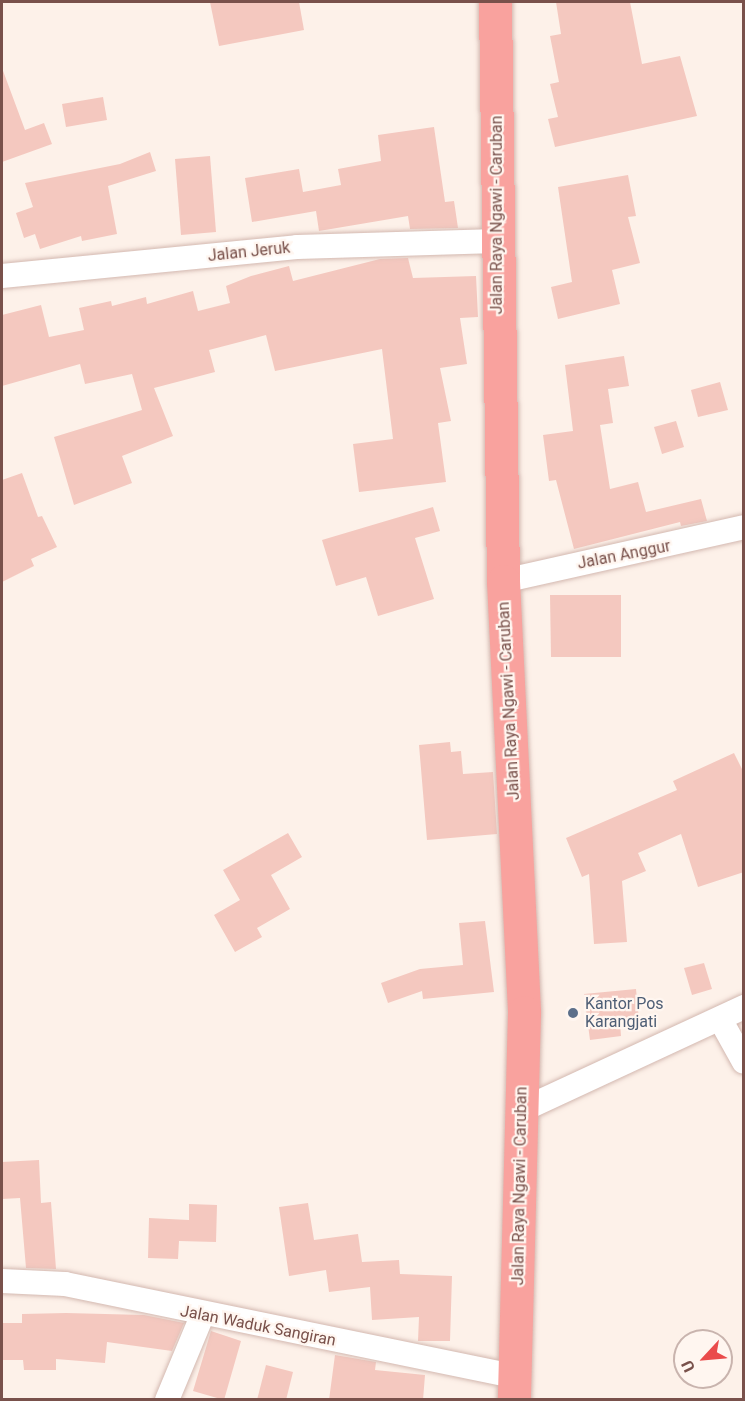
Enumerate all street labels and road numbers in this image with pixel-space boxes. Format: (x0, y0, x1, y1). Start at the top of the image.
street label: Jalan Raya Ngawi - Caruban (487, 116, 507, 314)
street label: Jalan Jeruk (207, 238, 291, 266)
street label: Jalan Anggur (576, 537, 672, 573)
street label: Jalan Raya Ngawi - Caruban (494, 601, 524, 801)
street label: Jalan Raya Ngawi - Caruban (509, 1086, 531, 1286)
street label: Jalan Waduk Sangiran (179, 1301, 337, 1351)

